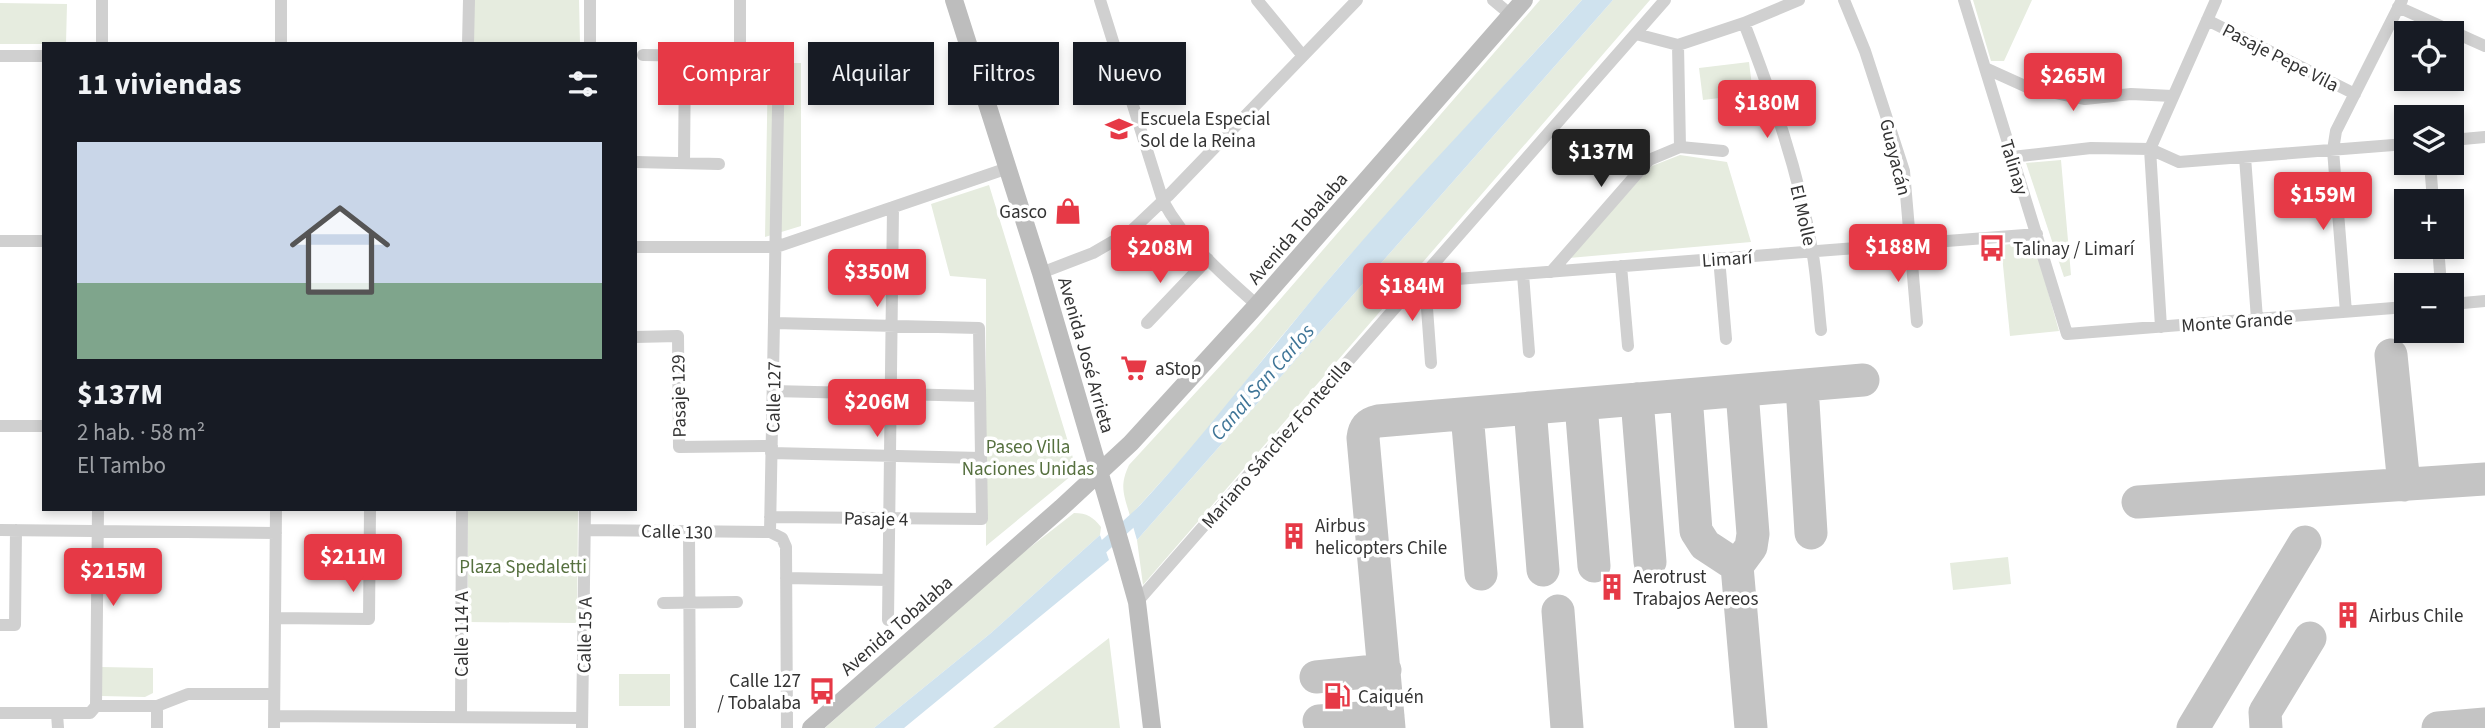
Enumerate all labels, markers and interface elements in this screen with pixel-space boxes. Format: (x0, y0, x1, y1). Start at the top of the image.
street label: Pasaje Pepe Vila (2217, 17, 2343, 99)
map controls (2394, 21, 2464, 343)
button: locate (2394, 21, 2464, 91)
chip: Comprar (658, 42, 794, 105)
chip: Alquilar (808, 42, 934, 105)
chip: Filtros (948, 42, 1059, 105)
chip: Nuevo (1073, 42, 1186, 105)
pin: $265M (2024, 54, 2122, 113)
text: $265M (2040, 59, 2106, 92)
text: 11 viviendas (77, 63, 242, 106)
icon: filters (564, 65, 602, 103)
pin: $180M (1718, 80, 1816, 140)
text: $180M (1734, 86, 1800, 119)
button: layers (2394, 105, 2464, 175)
place label: Escuela Especial Sol de la Reina (1140, 106, 1270, 155)
school or university icon: Escuela Especial Sol de la Reina (1104, 114, 1134, 144)
street label: Guayacán (1872, 116, 1917, 199)
pin: $137M (1552, 130, 1650, 189)
text: $137M (1568, 135, 1634, 168)
street label: Talinay (1992, 136, 2035, 199)
street label: Avenida Tobalaba (1242, 167, 1354, 291)
pin: $159M (2274, 173, 2372, 232)
text: $159M (2290, 178, 2356, 211)
street label: El Molle (1782, 182, 1823, 249)
icon: home (277, 187, 403, 313)
button: + (2394, 189, 2464, 259)
shop icon: Gasco (1053, 196, 1083, 226)
place label: Gasco (999, 199, 1047, 226)
pin: $188M (1849, 224, 1947, 284)
pin: $208M (1111, 226, 1209, 285)
text: $188M (1865, 230, 1931, 263)
text: $208M (1127, 231, 1193, 264)
bus stop icon: Talinay / Limarí (1977, 233, 2007, 263)
place label: Talinay / Limarí (2013, 236, 2136, 263)
street label: Limarí (1701, 244, 1755, 275)
pin: $350M (828, 250, 926, 309)
text: $350M (844, 255, 910, 288)
pin: $184M (1363, 264, 1461, 323)
text: $184M (1379, 269, 1445, 302)
button: − (2394, 273, 2464, 343)
street label: Avenida José Arrieta (1050, 274, 1121, 436)
street label: Monte Grande (2180, 305, 2294, 340)
water label: Canal San Carlos (1203, 317, 1321, 447)
supermarket icon: aStop (1119, 353, 1149, 383)
street label: Mariano Sánchez Fontecilla (1196, 353, 1359, 535)
street label: Pasaje 129 (665, 354, 694, 438)
place label: aStop (1155, 356, 1201, 383)
street label: Calle 127 (760, 361, 789, 433)
text: $137M (77, 373, 163, 416)
pin: $206M (828, 380, 926, 439)
text: $206M (844, 385, 910, 418)
text: 2 hab. · 58 m² (77, 416, 205, 449)
park label: Paseo Villa Naciones Unidas (962, 434, 1094, 483)
text: El Tambo (77, 449, 166, 482)
street label: Pasaje 4 (844, 505, 908, 534)
place label: Airbus helicopters Chile (1315, 513, 1447, 562)
street label: Calle 130 (641, 518, 713, 547)
building icon: Airbus helicopters Chile (1279, 521, 1309, 551)
pin: $211M (304, 534, 402, 594)
text: $211M (320, 540, 386, 573)
pin: $215M (64, 548, 162, 608)
text: $215M (80, 554, 146, 587)
park label: Plaza Spedaletti (459, 554, 587, 581)
place label: Aerotrust Trabajos Aereos (1633, 564, 1758, 613)
street label: Avenida Tobalaba (835, 570, 959, 682)
building icon: Aerotrust Trabajos Aereos (1597, 572, 1627, 602)
street label: Calle 114 A (449, 590, 476, 677)
street label: Calle 15 A (571, 596, 600, 673)
building icon: Airbus Chile (2333, 600, 2363, 630)
place label: Airbus Chile (2369, 603, 2463, 630)
place label: Calle 127 / Tobalaba (717, 668, 801, 717)
bus stop icon: Calle 127 / Tobalaba (807, 676, 837, 706)
fuel station icon: Caiquén (1322, 681, 1352, 711)
place label: Caiquén (1358, 684, 1424, 711)

